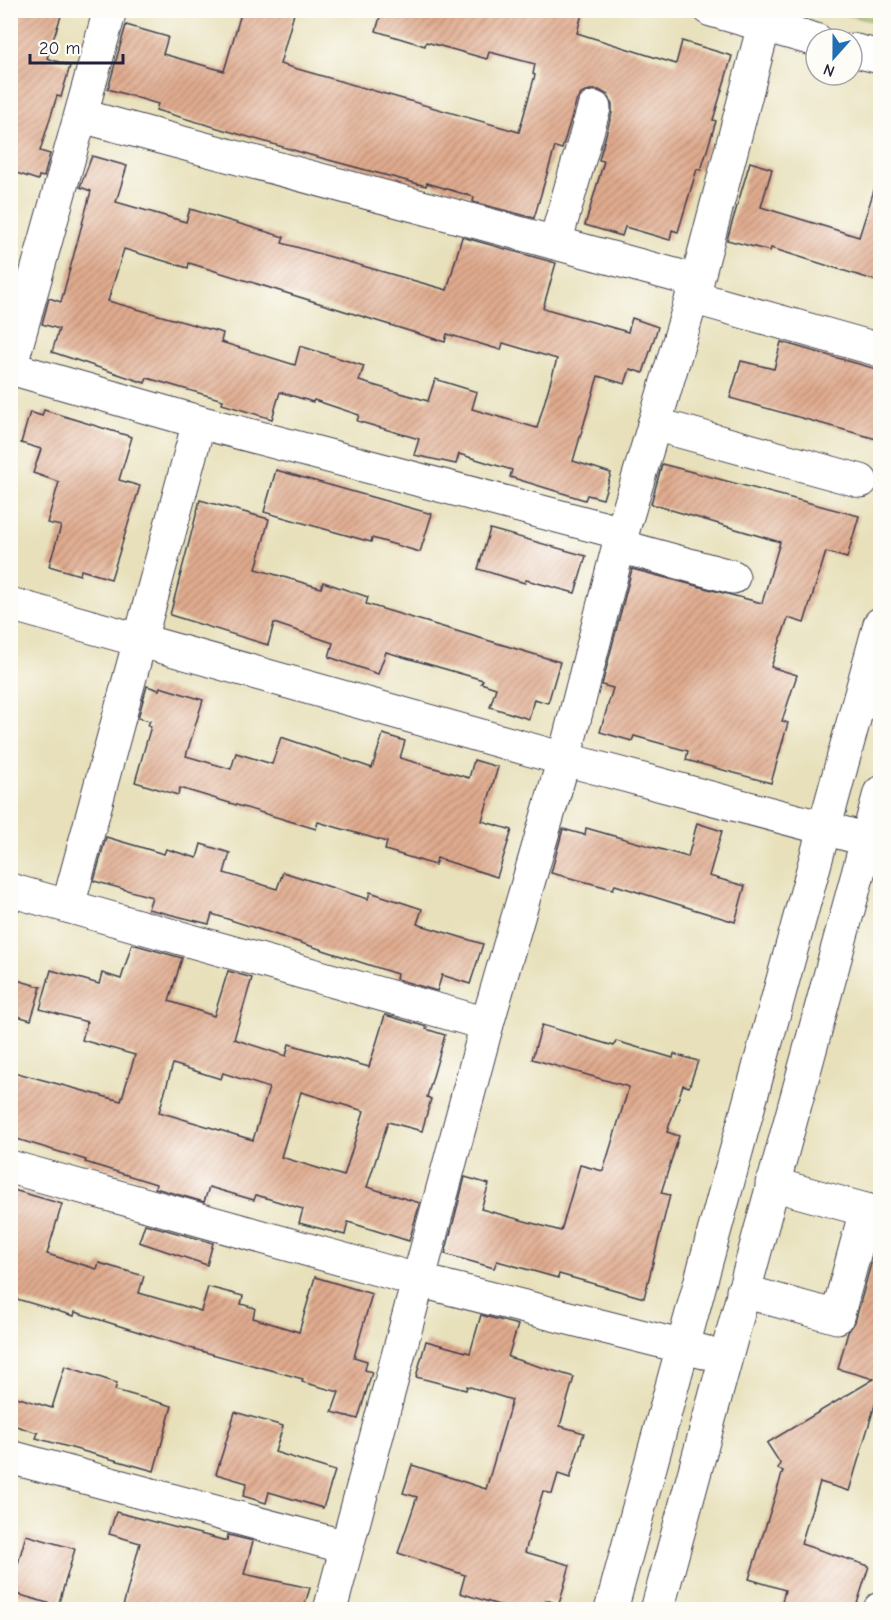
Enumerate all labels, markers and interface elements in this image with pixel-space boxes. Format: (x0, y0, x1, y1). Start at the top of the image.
scale bar (30, 27, 123, 65)
north arrow (804, 27, 864, 87)
text: 20 m (39, 38, 80, 59)
text: N (821, 60, 837, 80)

